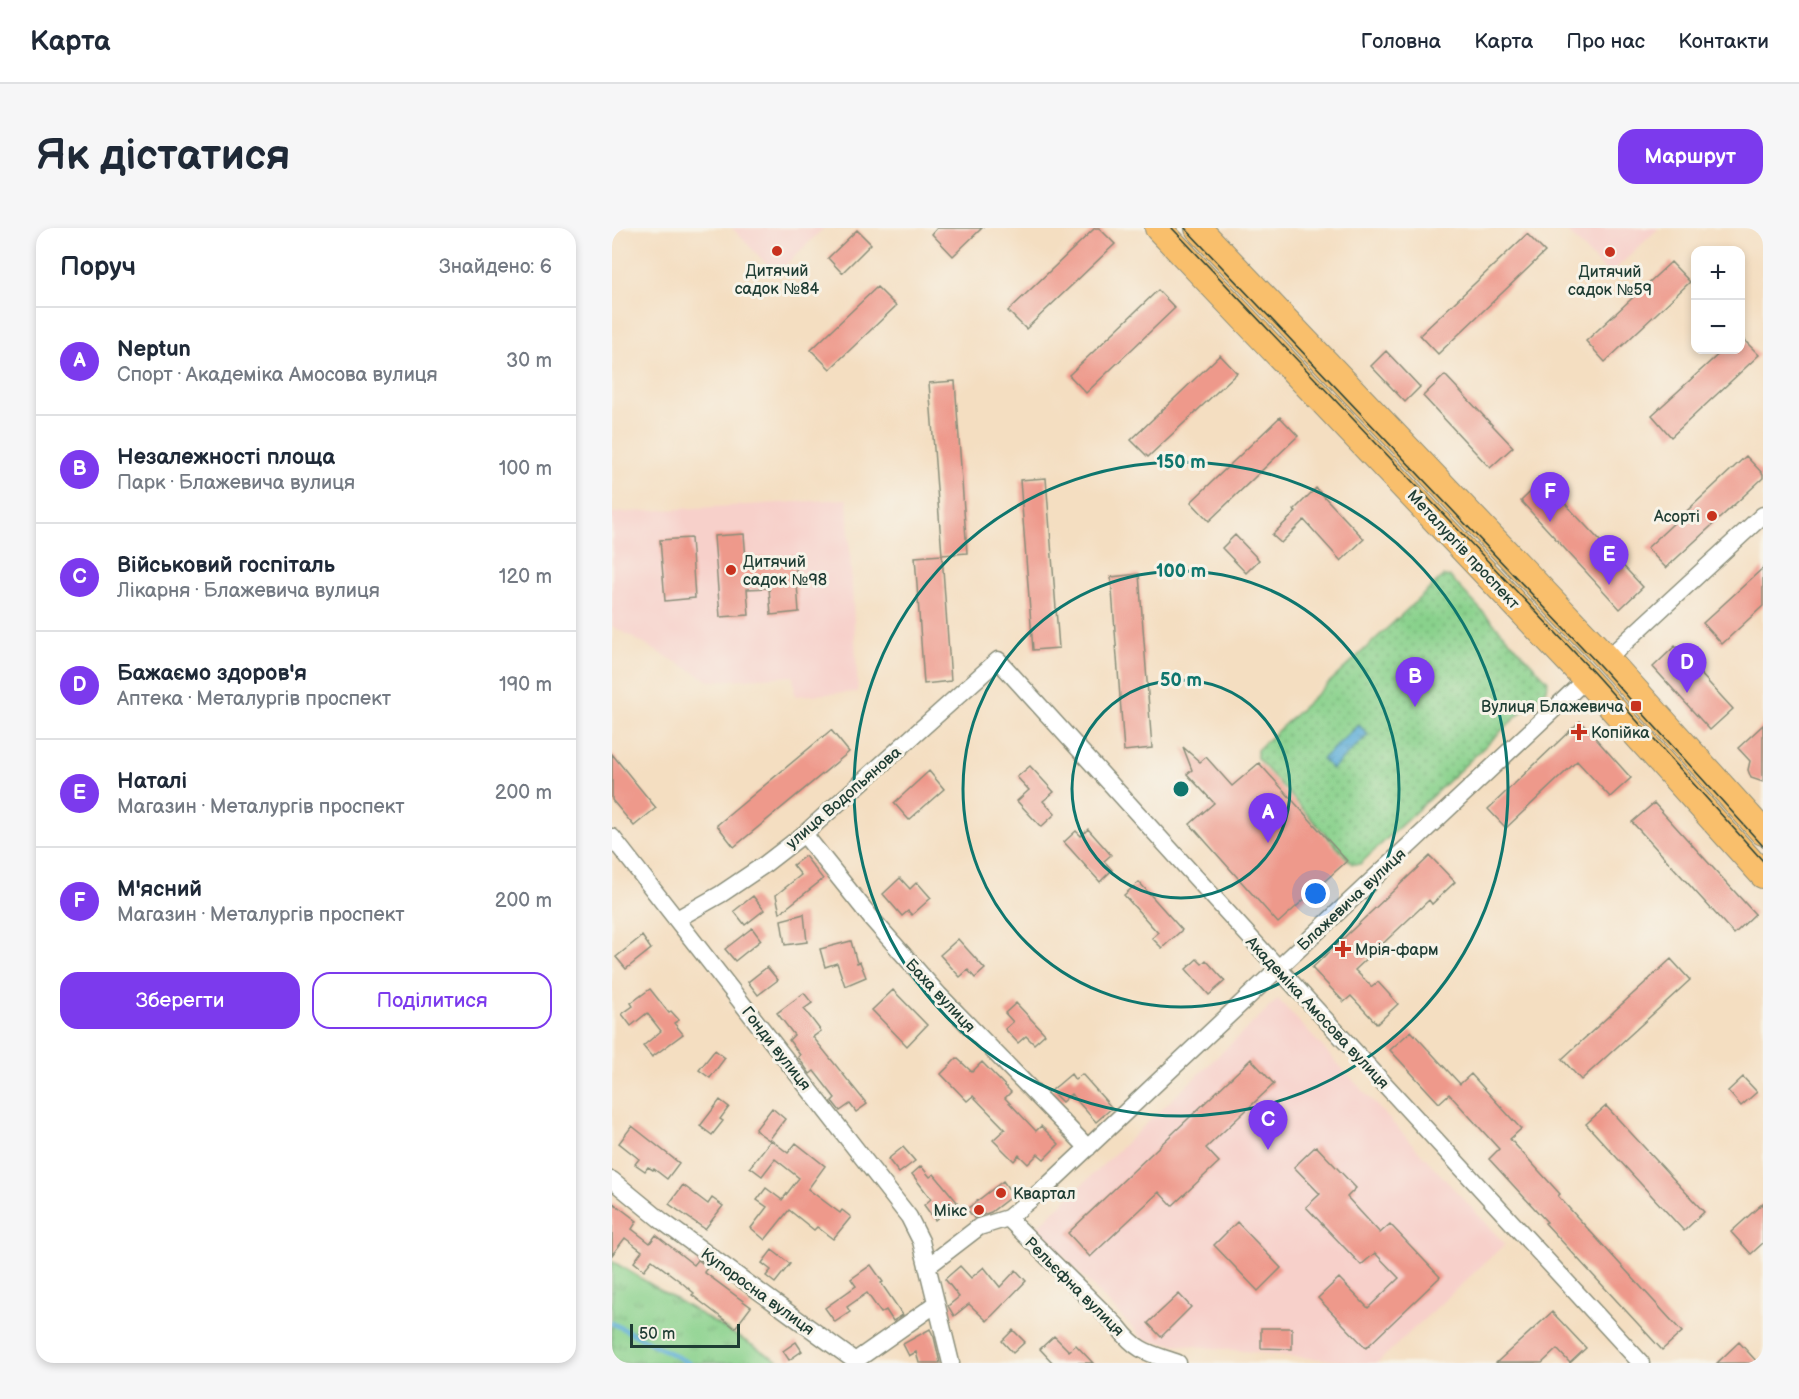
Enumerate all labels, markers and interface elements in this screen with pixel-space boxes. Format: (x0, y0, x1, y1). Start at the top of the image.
text: Карта (30, 25, 110, 58)
text: Головна (1361, 29, 1441, 54)
text: Карта (1474, 29, 1533, 54)
text: Про нас (1566, 29, 1645, 54)
text: Контакти (1678, 29, 1769, 54)
button: Маршрут (1618, 129, 1763, 184)
text: Як дістатися (36, 131, 290, 182)
marker: Дитячий садок №84 (770, 244, 784, 258)
marker: Дитячий садок №59 (1603, 245, 1617, 259)
map controls (1691, 246, 1745, 354)
button: + (1691, 246, 1745, 300)
text: Поруч (60, 252, 136, 283)
text: Знайдено: 6 (439, 255, 552, 279)
place label: Дитячий садок №84 (735, 262, 819, 299)
place label: Дитячий садок №59 (1568, 263, 1652, 300)
button: − (1691, 300, 1745, 354)
text: Neptun (117, 336, 191, 363)
text: A (73, 349, 86, 373)
text: 30 m (506, 349, 552, 373)
text: Спорт · Академіка Амосова вулиця (117, 363, 438, 387)
text: Незалежності площа (117, 444, 335, 471)
text: 150 m (1156, 452, 1206, 473)
text: B (72, 457, 87, 481)
text: 100 m (499, 457, 552, 481)
text: Парк · Блажевича вулиця (117, 471, 355, 495)
pin: F (1530, 472, 1570, 522)
street label: Металургів проспект (1403, 487, 1523, 614)
place label: Асорті (1653, 508, 1700, 527)
marker: Асорті (1705, 509, 1719, 523)
pin: E (1590, 536, 1628, 585)
text: Військовий госпіталь (117, 552, 335, 579)
place label: Дитячий садок №98 (743, 553, 827, 590)
text: 100 m (1156, 561, 1206, 582)
marker: Дитячий садок №98 (724, 563, 738, 577)
text: C (72, 565, 87, 589)
text: 120 m (499, 565, 552, 589)
text: Лікарня · Блажевича вулиця (117, 579, 380, 603)
pin: D (1668, 644, 1706, 693)
pin: B (1396, 658, 1434, 707)
text: Бажаємо здоров'я (117, 660, 307, 687)
text: 50 m (1160, 670, 1202, 691)
text: D (73, 673, 86, 697)
text: 190 m (499, 673, 552, 697)
text: Аптека · Металургів проспект (117, 687, 391, 711)
place label: Вулиця Блажевича (1481, 698, 1625, 717)
marker: Вулиця Блажевича (1629, 699, 1643, 713)
place label: Копійка (1591, 724, 1650, 743)
marker: Копійка (1572, 725, 1586, 739)
street label: улица Водопьянова (783, 743, 906, 853)
text: Наталі (117, 768, 187, 795)
centre of rings (1171, 779, 1191, 799)
text: E (73, 781, 86, 805)
text: 200 m (495, 781, 552, 805)
pin: A (1248, 794, 1288, 843)
text: Магазин · Металургів проспект (117, 795, 405, 819)
street label: Блажевича вулиця (1294, 845, 1410, 955)
text: М'ясний (117, 876, 202, 903)
your location (1301, 879, 1330, 908)
text: F (73, 889, 86, 913)
text: 200 m (495, 889, 552, 913)
text: Магазин · Металургів проспект (117, 903, 405, 927)
street label: Академіка Амосова вулиця (1241, 932, 1393, 1093)
place label: Мрія-фарм (1355, 941, 1439, 960)
marker: Мрія-фарм (1336, 942, 1350, 956)
street label: Баха вулиця (901, 955, 979, 1037)
button: Зберегти (60, 972, 300, 1029)
button: Поділитися (312, 972, 552, 1029)
street label: Гонди вулиця (737, 1003, 815, 1095)
pin: C (1248, 1100, 1288, 1150)
place label: Квартал (1013, 1185, 1076, 1204)
marker: Квартал (994, 1186, 1008, 1200)
place label: Мікс (934, 1202, 967, 1221)
marker: Мікс (972, 1203, 986, 1217)
street label: Рельєфна вулиця (1020, 1233, 1128, 1341)
street label: Купоросна вулиця (697, 1245, 818, 1340)
scale bar (630, 1321, 740, 1348)
text: 50 m (639, 1325, 675, 1344)

